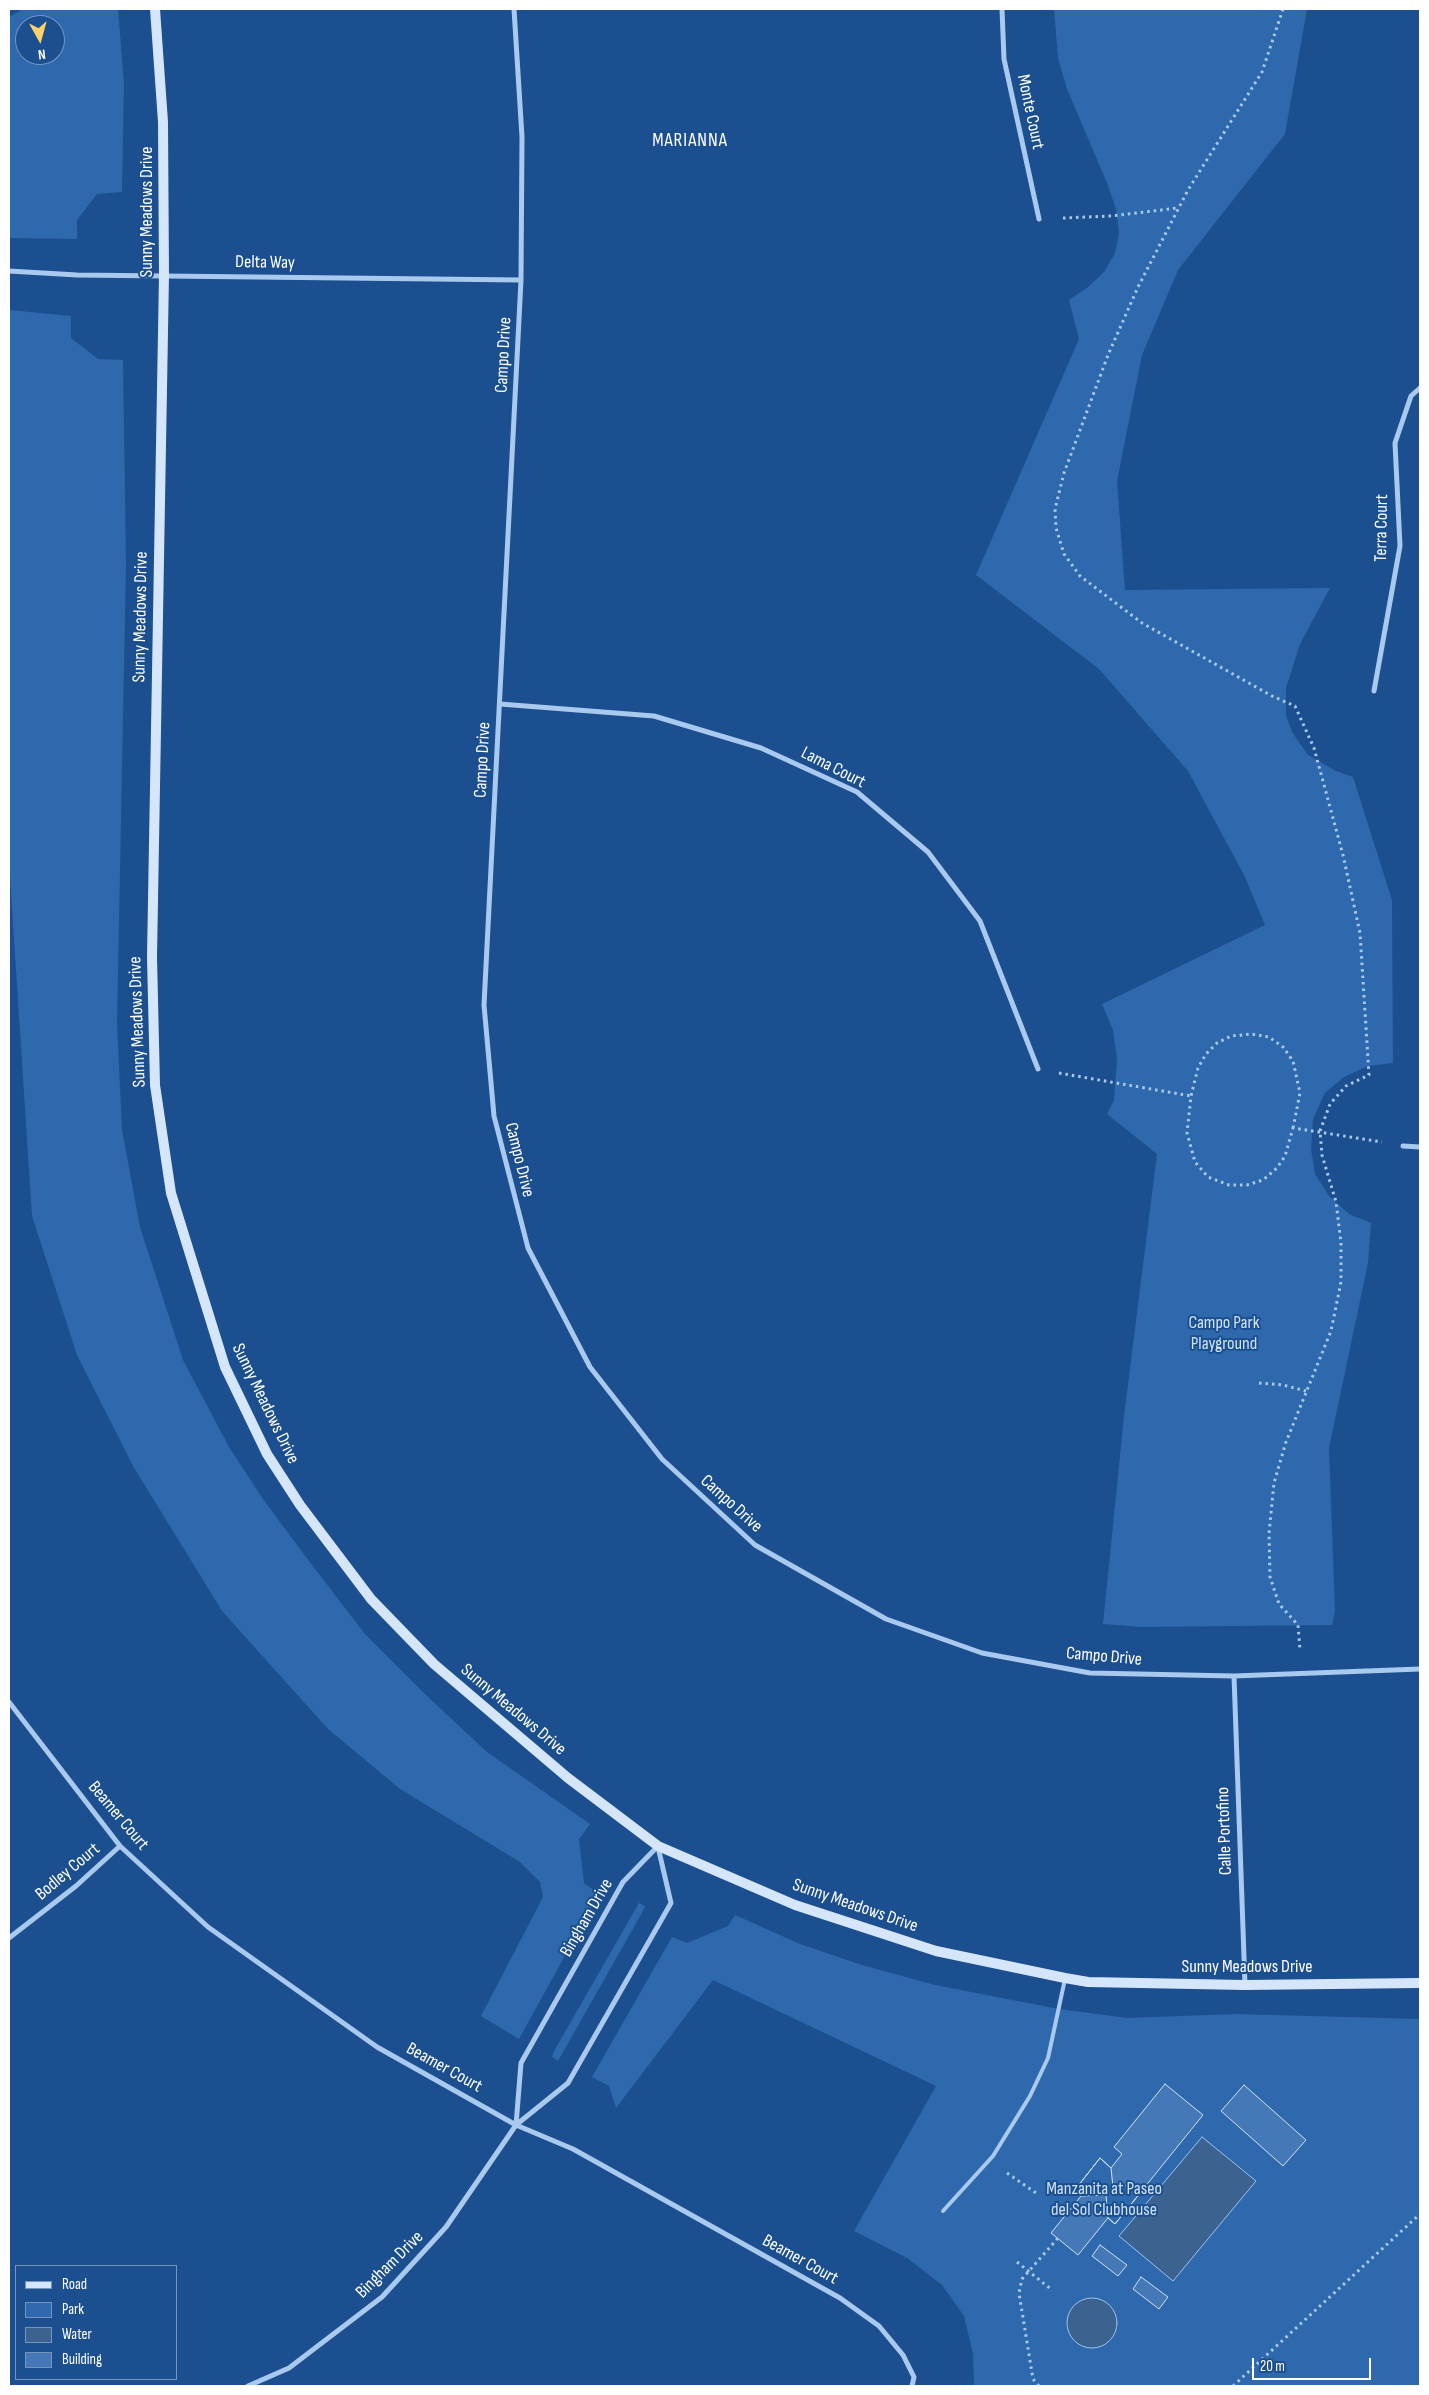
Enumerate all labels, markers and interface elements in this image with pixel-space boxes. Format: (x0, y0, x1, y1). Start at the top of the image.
north arrow (15, 15, 65, 65)
text: N (37, 45, 47, 63)
street label: Monte Court (1012, 73, 1048, 151)
district label: MARIANNA (651, 130, 729, 152)
street label: Sunny Meadows Drive (136, 146, 158, 278)
street label: Delta Way (235, 252, 295, 274)
street label: Campo Drive (491, 316, 517, 394)
street label: Terra Court (1371, 494, 1393, 562)
street label: Sunny Meadows Drive (129, 551, 153, 683)
street label: Campo Drive (470, 721, 496, 799)
street label: Lama Court (797, 743, 869, 793)
street label: Sunny Meadows Drive (125, 956, 151, 1088)
street label: Campo Drive (499, 1120, 539, 1200)
park label: Campo Park Playground (1188, 1312, 1260, 1355)
street label: Sunny Meadows Drive (227, 1340, 303, 1468)
street label: Campo Drive (695, 1471, 767, 1537)
street label: Campo Drive (1065, 1643, 1143, 1671)
street label: Sunny Meadows Drive (456, 1660, 570, 1760)
street label: Beamer Court (83, 1777, 153, 1855)
street label: Calle Portofino (1213, 1786, 1237, 1876)
street label: Bodley Court (31, 1839, 105, 1905)
street label: Sunny Meadows Drive (790, 1874, 920, 1938)
street label: Bingham Drive (556, 1875, 618, 1961)
street label: Sunny Meadows Drive (1181, 1956, 1313, 1978)
street label: Beamer Court (402, 2038, 486, 2098)
park label: Manzanita at Paseo del Sol Clubhouse (1046, 2178, 1162, 2220)
street label: Bingham Drive (352, 2227, 428, 2303)
street label: Beamer Court (758, 2230, 842, 2290)
legend (15, 2265, 178, 2380)
text: Road (62, 2275, 87, 2294)
text: Park (62, 2300, 84, 2319)
text: Water (62, 2325, 92, 2344)
scale bar (1254, 2348, 1373, 2380)
text: Building (62, 2350, 102, 2369)
text: 20 m (1260, 2357, 1285, 2376)

